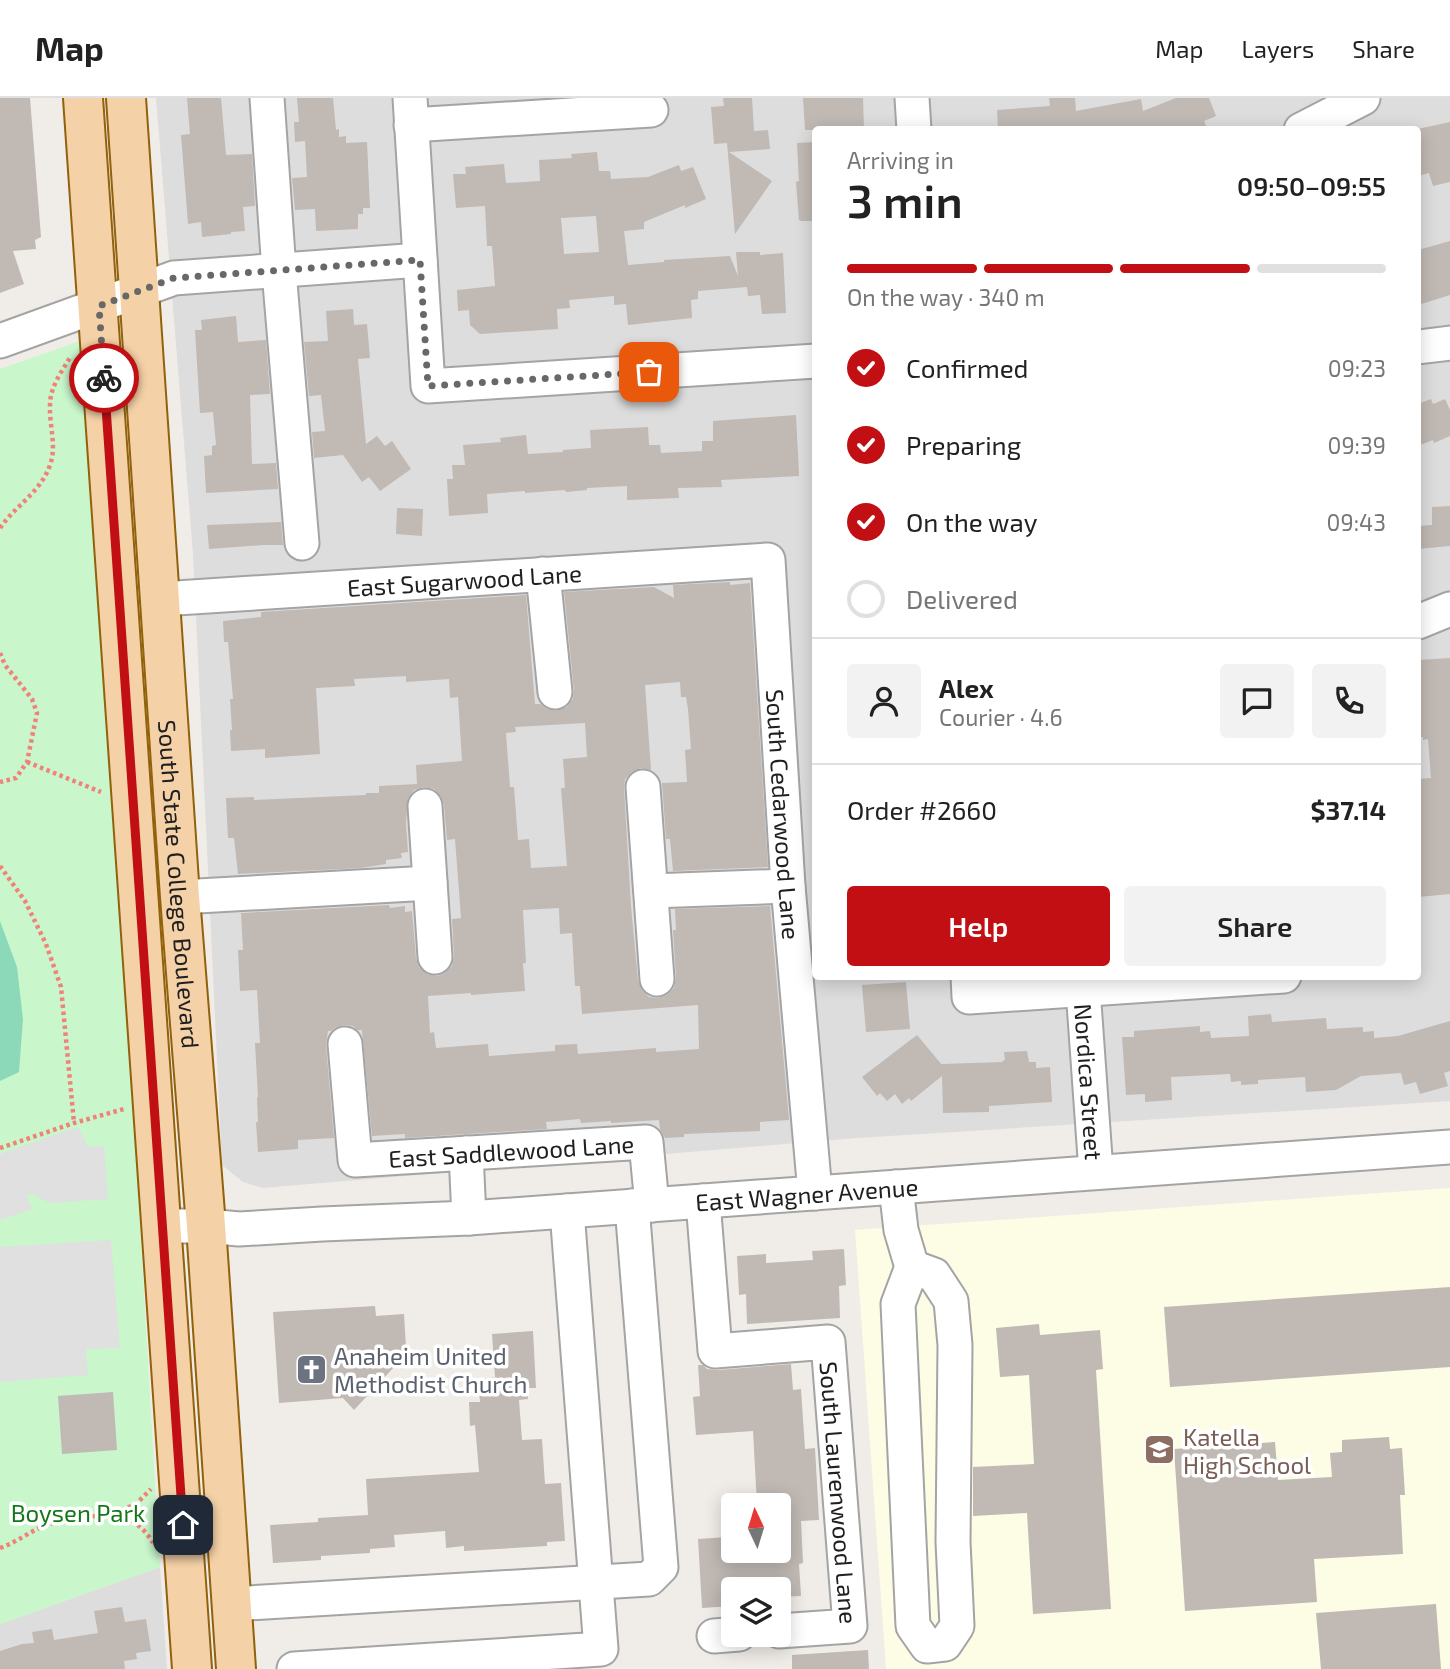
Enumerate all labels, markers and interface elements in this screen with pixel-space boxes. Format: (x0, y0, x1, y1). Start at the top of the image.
text: Map (35, 28, 104, 68)
text: Map (1155, 34, 1203, 63)
text: Layers (1241, 34, 1314, 63)
text: Share (1352, 34, 1415, 63)
text: Arriving in (847, 146, 954, 174)
text: 09:50–09:55 (1237, 170, 1386, 201)
text: 3 min (847, 172, 963, 227)
text: On the way · 340 m (847, 283, 1045, 311)
pin (619, 342, 679, 402)
courier (69, 343, 139, 413)
icon: check (847, 349, 885, 387)
text: Confirmed (906, 352, 1029, 383)
icon: bag (630, 353, 668, 391)
text: 09:23 (1328, 354, 1386, 382)
icon: bike (85, 359, 123, 397)
icon: check (847, 426, 885, 464)
text: Preparing (906, 429, 1021, 460)
text: 09:39 (1328, 431, 1386, 459)
icon: check (847, 503, 885, 541)
text: On the way (906, 506, 1037, 537)
text: 09:43 (1327, 508, 1386, 536)
street label: East Sugarwood Lane (346, 558, 583, 602)
text: Delivered (906, 583, 1018, 614)
button: person (847, 664, 921, 738)
button: chat (1220, 664, 1294, 738)
button: phone (1312, 664, 1386, 738)
text: Alex (939, 672, 994, 703)
street label: South Cedarwood Lane (761, 688, 807, 941)
text: Courier · 4.6 (939, 703, 1063, 731)
street label: South State College Boulevard (154, 719, 206, 1050)
text: Order #2660 (847, 794, 997, 825)
text: $37.14 (1311, 794, 1386, 825)
button: Help (847, 886, 1110, 966)
button: Share (1124, 886, 1386, 966)
street label: Nordica Street (1070, 1003, 1110, 1161)
street label: East Saddlewood Lane (388, 1128, 635, 1172)
street label: East Wagner Avenue (694, 1171, 919, 1216)
place label: Anaheim United Methodist Church (334, 1341, 527, 1398)
church icon: Anaheim United Methodist Church (294, 1352, 328, 1386)
street label: South Laurenwood Lane (815, 1360, 864, 1625)
place label: Katella High School (1183, 1422, 1311, 1479)
school or university icon: Katella High School (1143, 1433, 1177, 1467)
north arrow (721, 1493, 791, 1563)
map controls (721, 1493, 791, 1647)
pin (153, 1495, 213, 1555)
park label: Boysen Park (11, 1498, 145, 1527)
icon: home (164, 1506, 202, 1544)
button: layers (721, 1577, 791, 1647)

